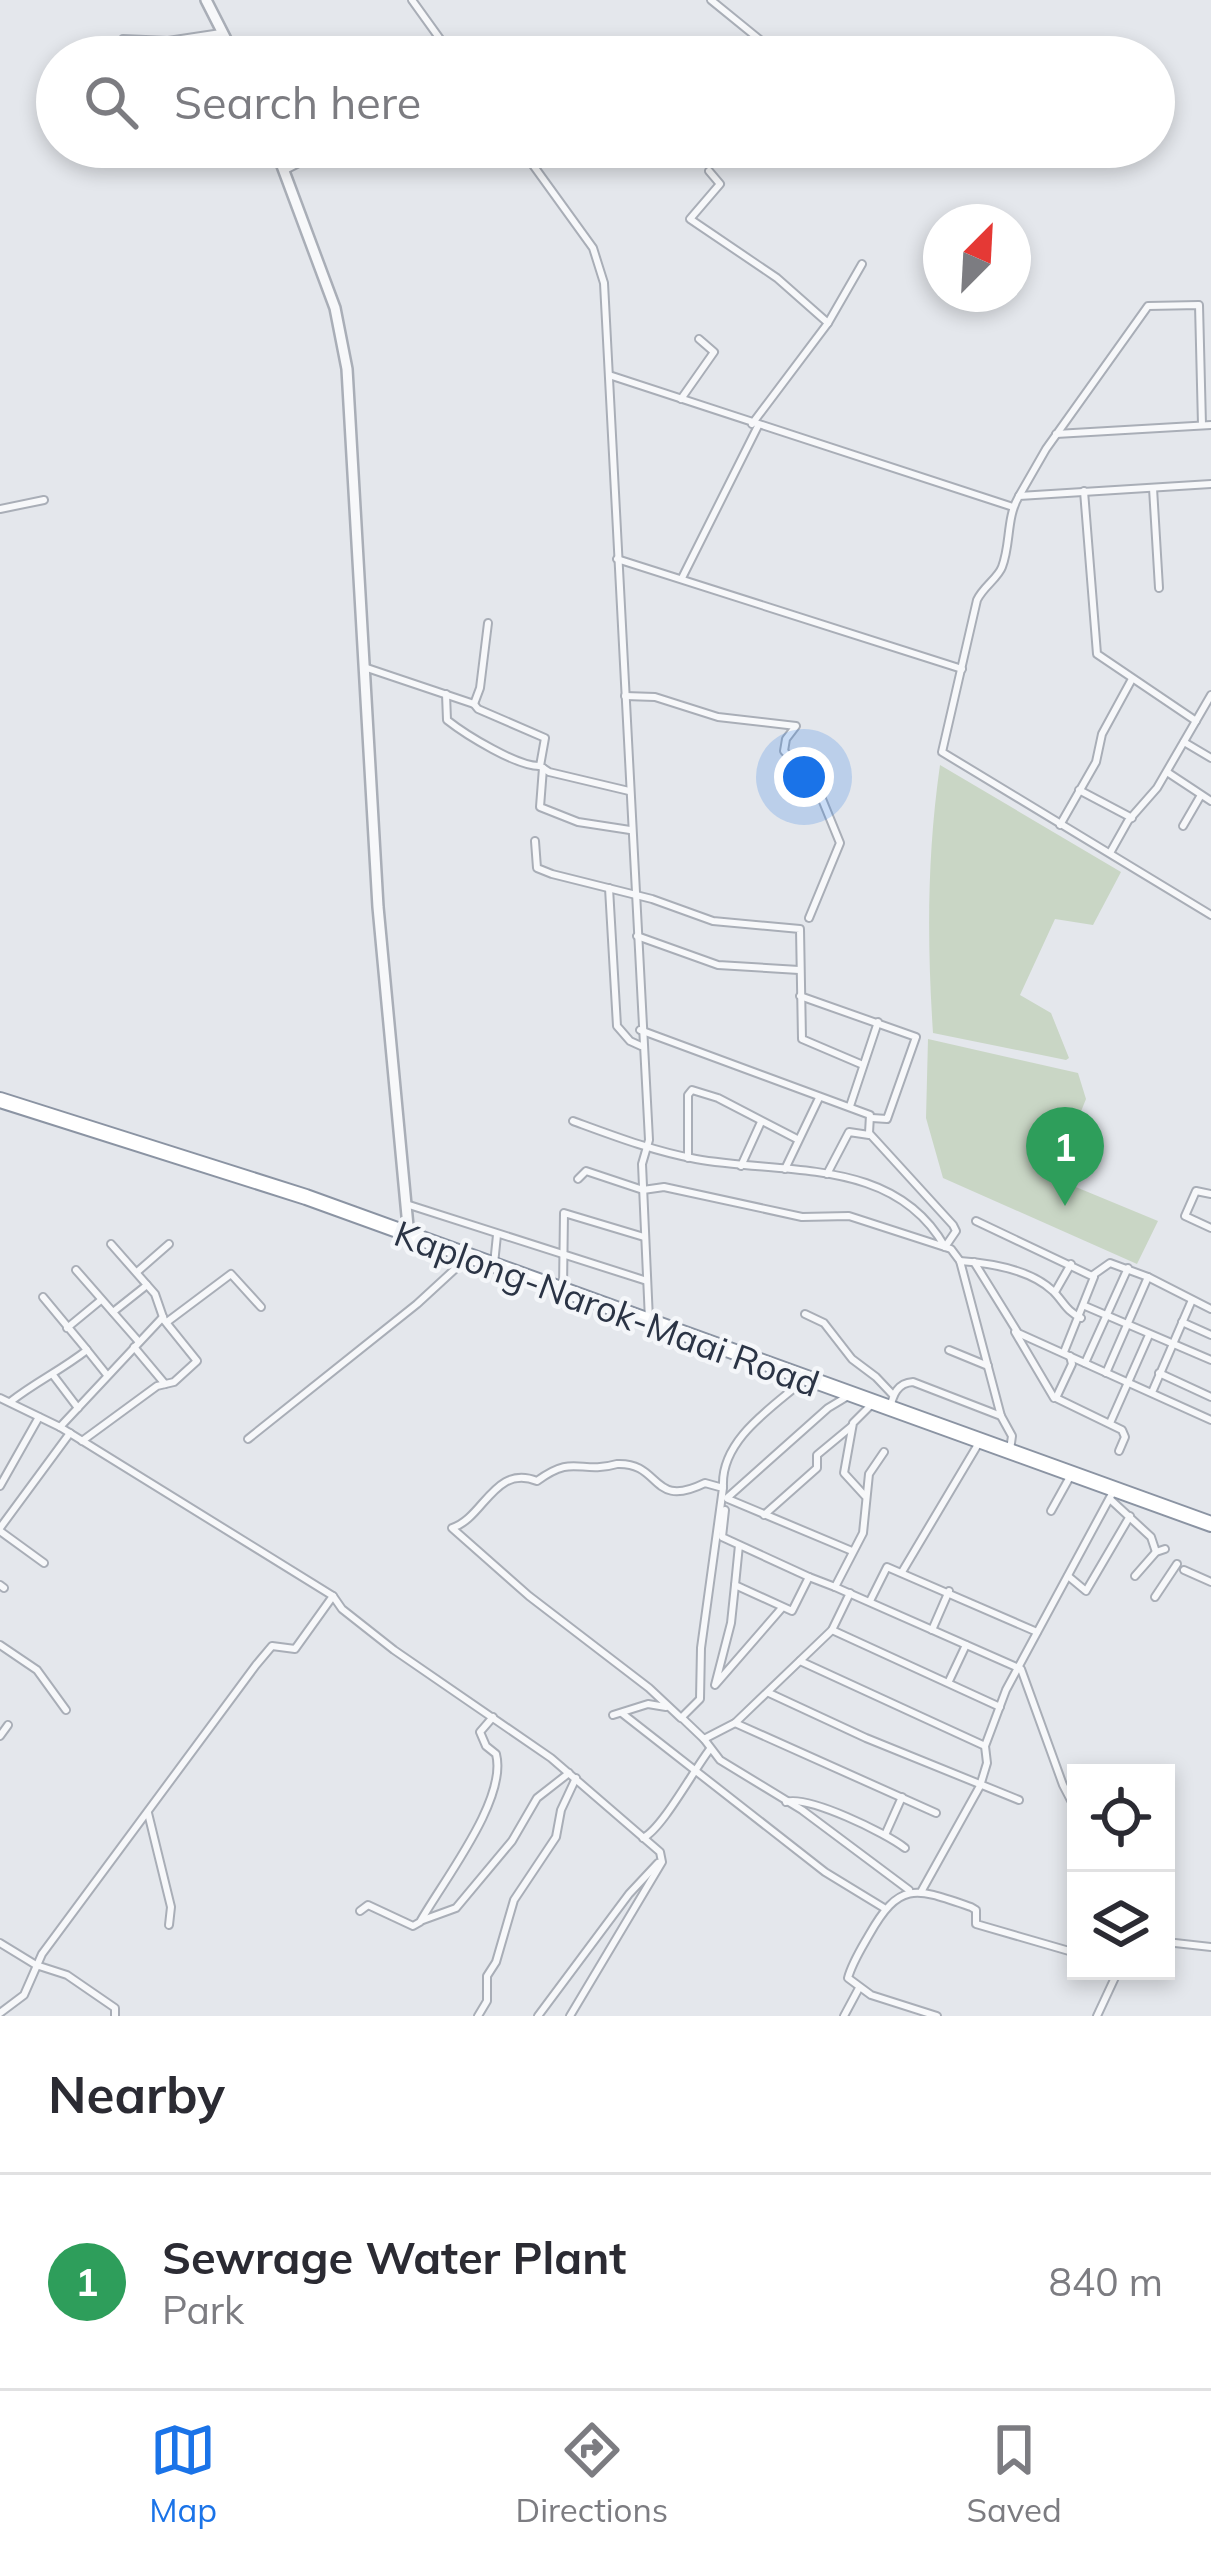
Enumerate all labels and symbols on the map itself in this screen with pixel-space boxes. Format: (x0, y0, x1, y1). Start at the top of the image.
north arrow (923, 204, 1031, 312)
your location (774, 747, 834, 807)
pin: 1 (1026, 1107, 1104, 1206)
street label: Kaplong-Narok-Maai Road (389, 1210, 825, 1406)

